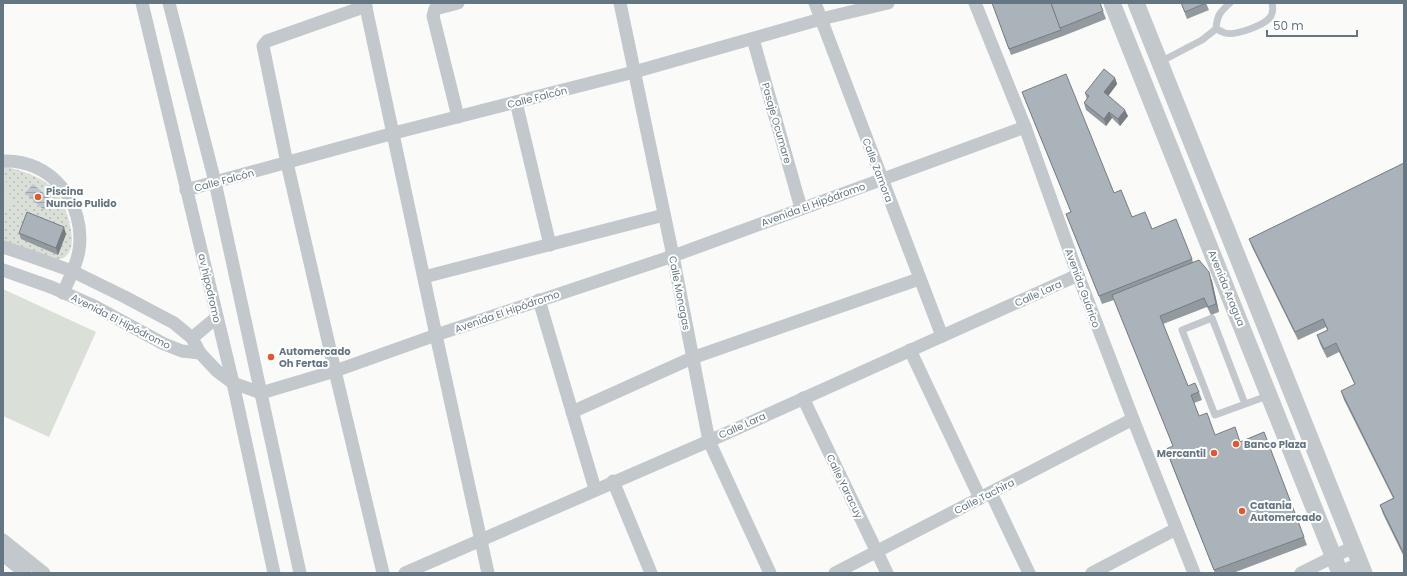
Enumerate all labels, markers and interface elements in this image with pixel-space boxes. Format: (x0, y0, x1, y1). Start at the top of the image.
scale bar (1267, 12, 1357, 38)
text: 50 m (1273, 17, 1304, 34)
street label: Pasaje Ocumare (758, 81, 795, 165)
street label: Calle Falcón (506, 83, 569, 112)
street label: Calle Zamora (858, 136, 897, 204)
street label: Calle Falcón (193, 165, 256, 196)
street label: Avenida El Hipódromo (759, 179, 867, 230)
place label: Piscina Nuncio Pulido (46, 184, 117, 211)
marker: Piscina Nuncio Pulido (33, 192, 43, 202)
street label: Avenida Guárico (1061, 247, 1104, 330)
street label: Avenida Aragua (1204, 248, 1249, 328)
street label: av hipodromo (194, 252, 225, 324)
street label: Calle Monagas (665, 255, 694, 331)
street label: Calle Lara (1012, 276, 1064, 310)
street label: Avenida El Hipódromo (453, 286, 562, 336)
street label: Avenida El Hipódromo (68, 290, 173, 353)
place label: Automercado Oh Fertas (279, 344, 351, 371)
marker: Automercado Oh Fertas (266, 352, 276, 362)
street label: Calle Lara (716, 408, 768, 442)
place label: Banco Plaza (1244, 437, 1307, 452)
marker: Banco Plaza (1231, 439, 1241, 449)
place label: Mercantil (1157, 446, 1206, 461)
marker: Mercantil (1209, 448, 1219, 458)
street label: Calle Yaracuy (823, 452, 867, 521)
street label: Calle Tachira (951, 475, 1017, 518)
place label: Catania Automercado (1250, 498, 1322, 525)
marker: Catania Automercado (1237, 506, 1247, 516)

